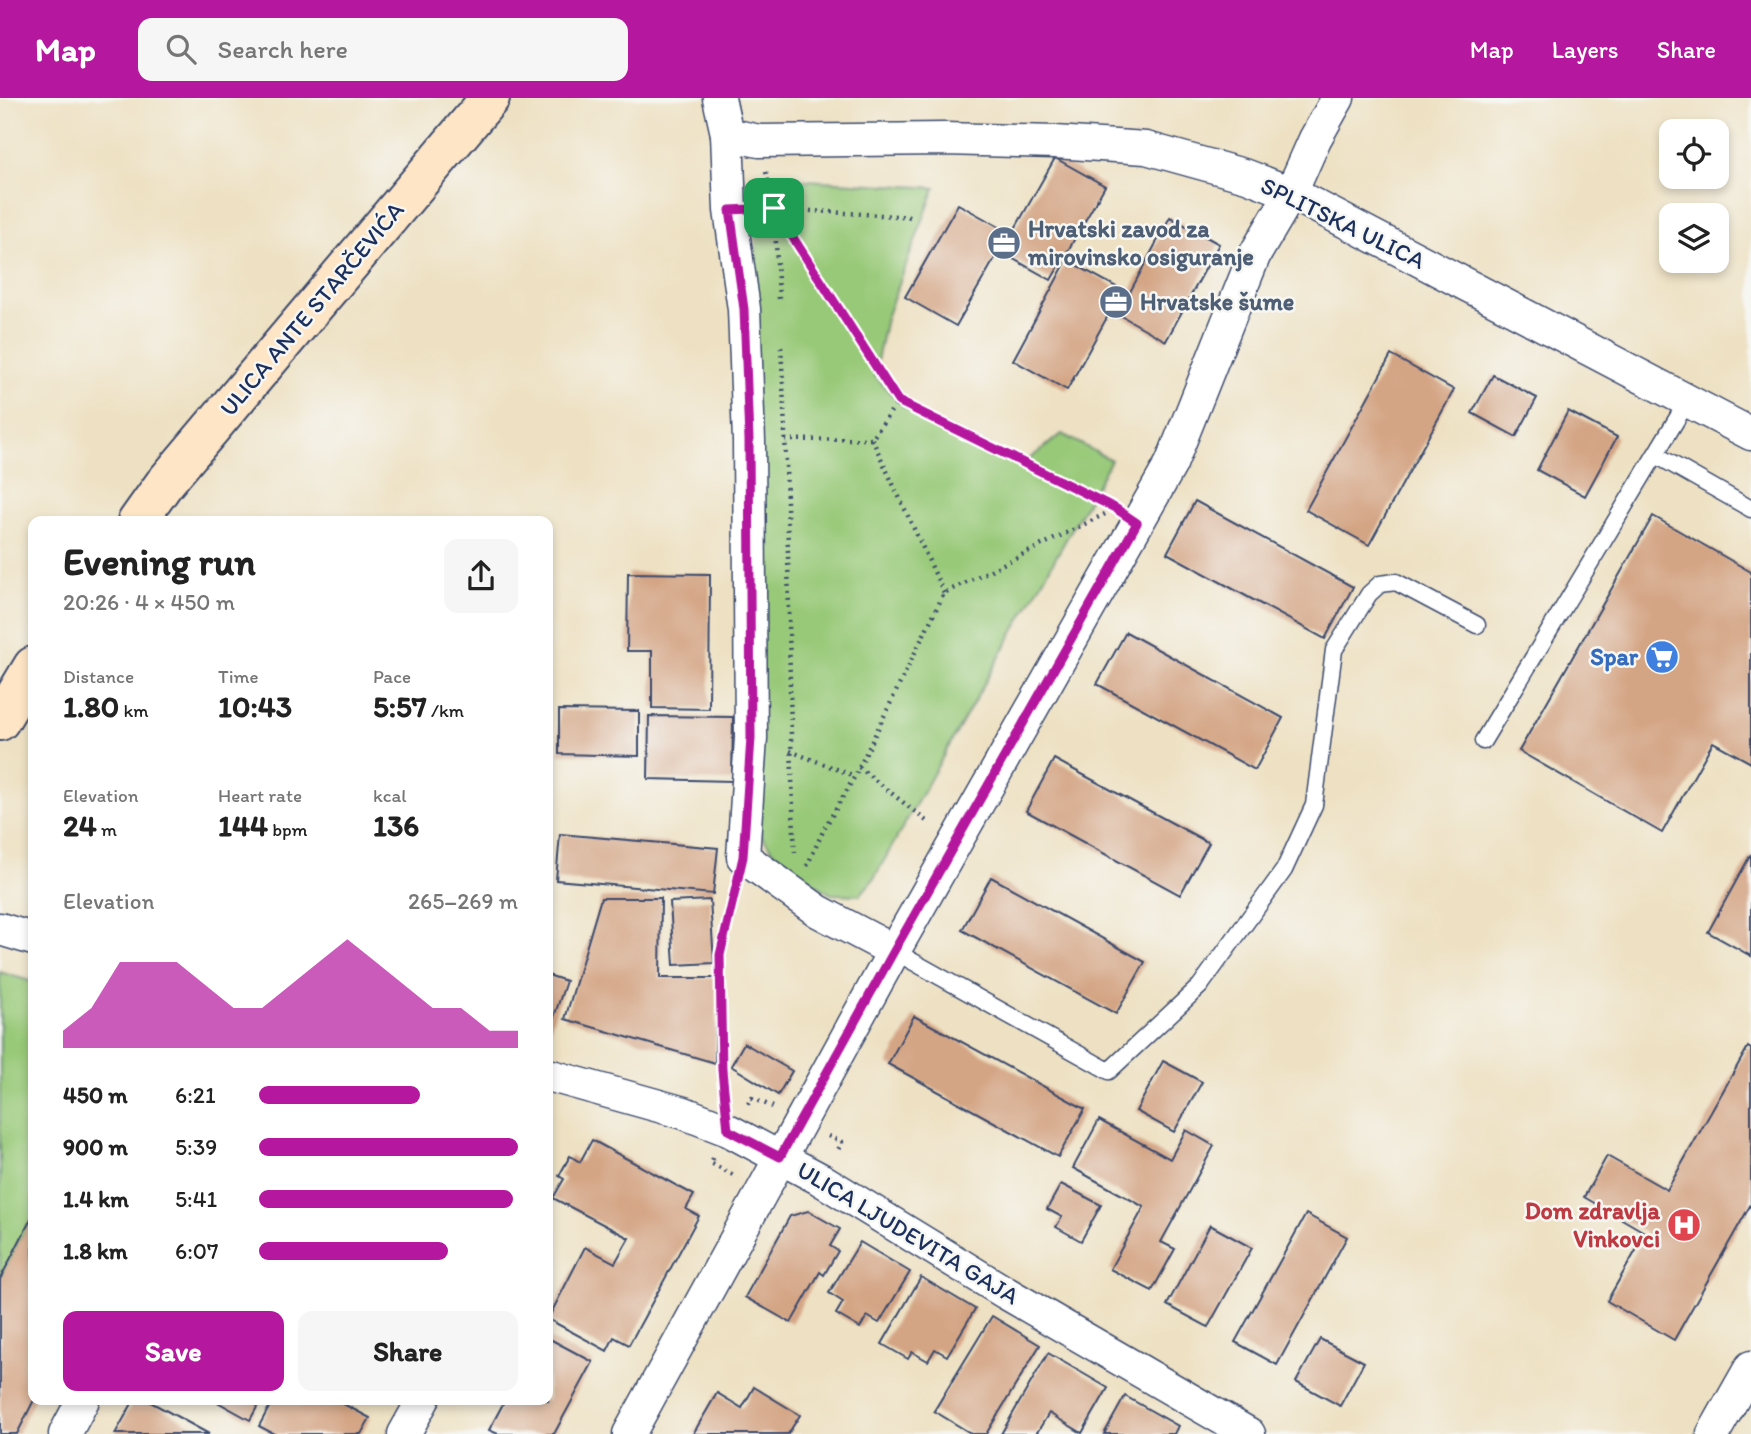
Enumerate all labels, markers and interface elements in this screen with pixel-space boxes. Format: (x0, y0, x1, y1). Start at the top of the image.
search box (138, 18, 628, 81)
text: Map (35, 30, 96, 69)
icon: search (162, 30, 200, 68)
text: Search here (218, 33, 348, 65)
text: Map (1470, 35, 1514, 64)
text: Layers (1552, 35, 1619, 64)
text: Share (1657, 35, 1716, 64)
map controls (1659, 119, 1729, 273)
button: locate (1659, 119, 1729, 189)
street label: SPLITSKA ULICA (1256, 170, 1430, 275)
pin (744, 178, 804, 238)
icon: arrive (755, 189, 793, 227)
street label: ULICA ANTE STARČEVIĆA (213, 196, 410, 422)
button: layers (1659, 203, 1729, 273)
place label: Hrvatski zavod za mirovinsko osiguranje (1027, 214, 1254, 272)
office icon: Hrvatski zavod za mirovinsko osiguranje (985, 224, 1023, 262)
office icon: Hrvatske šume (1097, 283, 1135, 321)
place label: Hrvatske šume (1140, 287, 1294, 316)
text: Evening run (63, 539, 256, 585)
button: share (444, 539, 518, 613)
text: 20:26 · 4 × 450 m (63, 588, 235, 616)
supermarket icon: Spar (1643, 638, 1681, 676)
place label: Spar (1590, 642, 1639, 672)
text: Distance (63, 665, 134, 688)
text: Time (218, 665, 259, 688)
text: Pace (373, 665, 411, 688)
text: 1.80 (63, 688, 119, 725)
text: 10:43 (218, 688, 292, 725)
text: 5:57 (373, 688, 427, 725)
text: km (119, 699, 149, 722)
text: /km (427, 699, 464, 722)
text: Elevation (63, 784, 139, 807)
text: Heart rate (218, 784, 302, 807)
text: kcal (373, 784, 407, 807)
text: 24 (63, 807, 97, 844)
text: 144 (218, 807, 268, 844)
text: 136 (373, 807, 419, 844)
text: m (97, 818, 117, 841)
text: bpm (268, 818, 308, 841)
text: Elevation (63, 887, 154, 915)
text: 265–269 m (408, 887, 518, 915)
text: 450 m (63, 1081, 128, 1109)
text: 6:21 (175, 1081, 216, 1109)
text: 900 m (63, 1133, 128, 1161)
text: 5:39 (175, 1133, 217, 1161)
street label: ULICA LJUDEVITA GAJA (792, 1155, 1025, 1310)
text: 1.4 km (63, 1185, 129, 1213)
text: 5:41 (175, 1185, 217, 1213)
place label: Dom zdravlja Vinkovci (1525, 1196, 1661, 1253)
hospital icon: Dom zdravlja Vinkovci (1665, 1206, 1703, 1244)
text: 1.8 km (63, 1237, 128, 1265)
text: 6:07 (175, 1237, 218, 1265)
button: Save (63, 1311, 284, 1391)
button: Share (298, 1311, 518, 1391)

